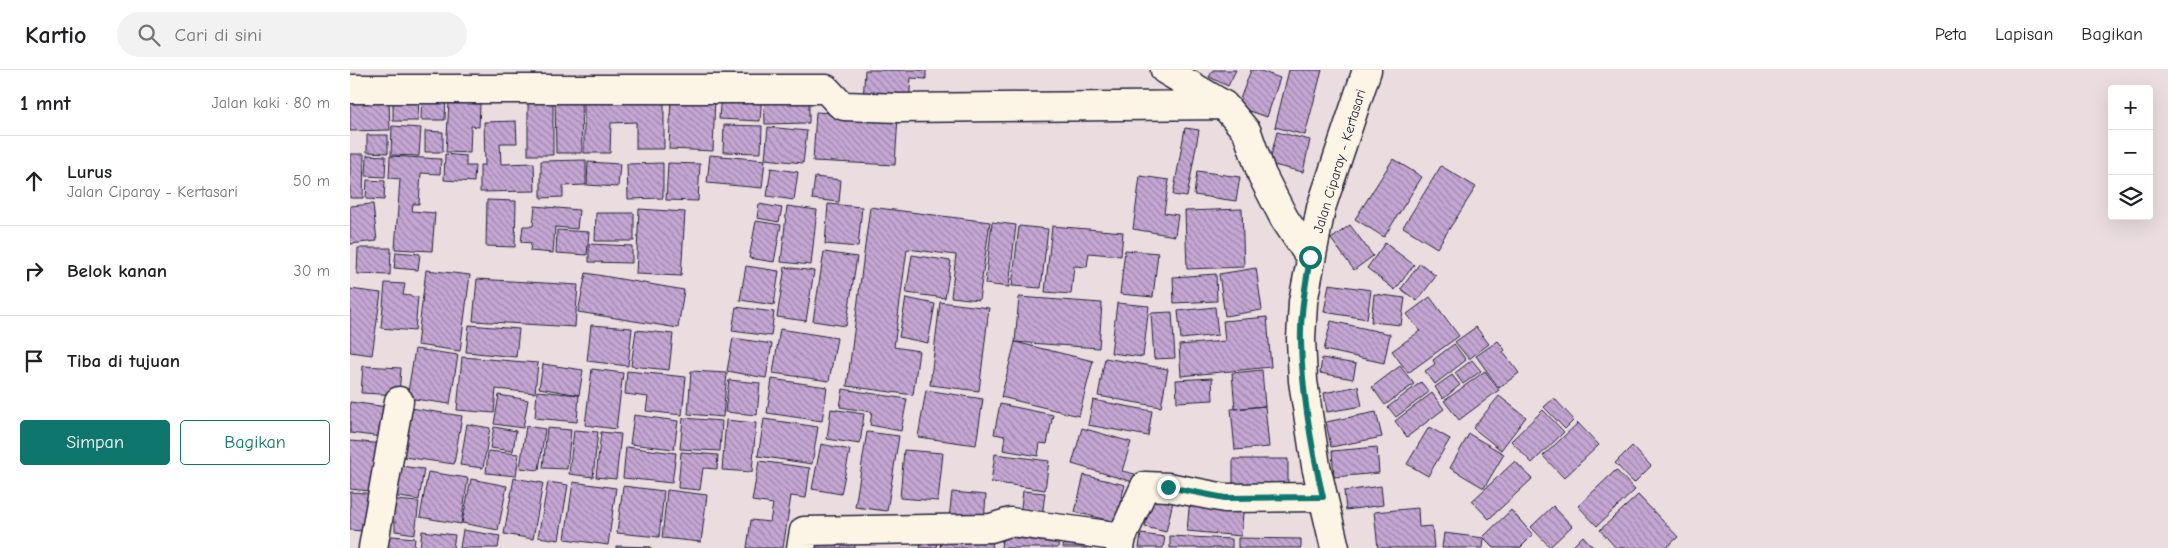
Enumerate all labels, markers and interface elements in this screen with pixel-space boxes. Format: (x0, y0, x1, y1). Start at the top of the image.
search box (117, 12, 467, 57)
text: Kartio (25, 21, 87, 49)
icon: search (135, 21, 163, 49)
text: Cari di sini (175, 24, 262, 46)
text: Peta (1935, 24, 1967, 45)
text: Lapisan (1995, 24, 2053, 45)
text: Bagikan (2081, 24, 2143, 45)
map controls (2108, 85, 2153, 220)
button: + (2108, 85, 2153, 130)
street label: Jalan Ciparay - Kertasari (1309, 87, 1369, 235)
text: 1 mnt (20, 91, 71, 115)
text: Jalan kaki · 80 m (211, 94, 330, 112)
button: − (2108, 130, 2153, 175)
text: Lurus (67, 161, 112, 183)
icon: ahead (20, 167, 48, 195)
text: 50 m (293, 172, 330, 190)
button: layers (2108, 175, 2153, 220)
text: Jalan Ciparay - Kertasari (67, 183, 238, 201)
route start (1299, 246, 1322, 269)
icon: right (20, 257, 48, 285)
text: Belok kanan (67, 260, 167, 282)
text: 30 m (294, 262, 330, 280)
icon: arrive (20, 347, 48, 375)
text: Tiba di tujuan (67, 350, 180, 372)
button: Simpan (20, 420, 170, 465)
button: Bagikan (180, 420, 330, 465)
route end (1157, 476, 1180, 499)

